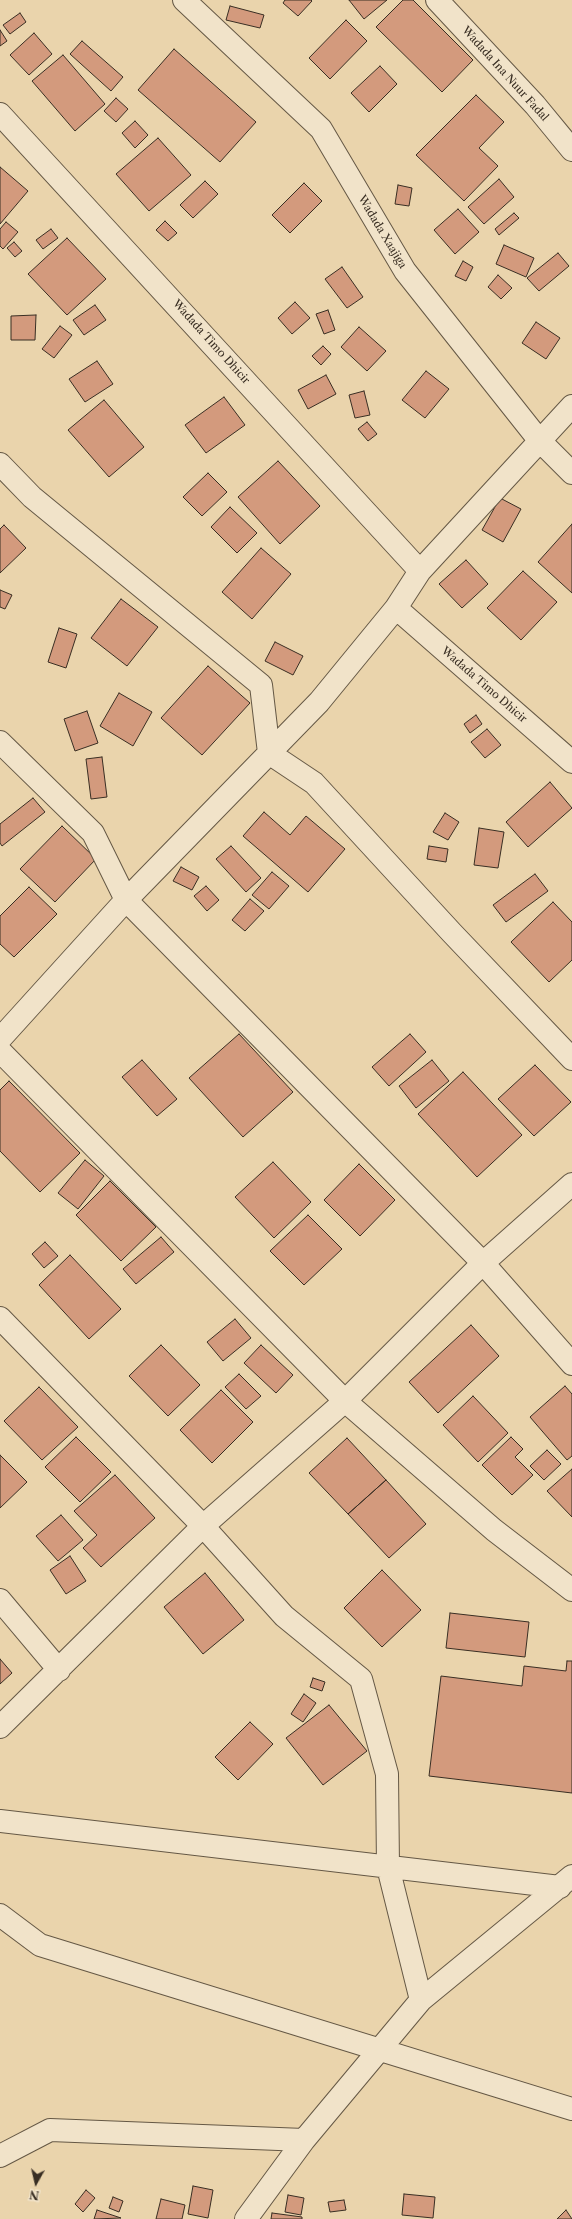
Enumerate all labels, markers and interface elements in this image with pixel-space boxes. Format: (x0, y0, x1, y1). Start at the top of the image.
street label: Wadada Ina Nuur Fadal (459, 24, 551, 124)
street label: Wadada Xaajiga (355, 193, 409, 271)
street label: Wadada Timo Dhicir (170, 297, 252, 387)
street label: Wadada Timo Dhicir (439, 644, 529, 726)
north arrow (16, 2163, 56, 2203)
text: N (29, 2187, 40, 2202)

